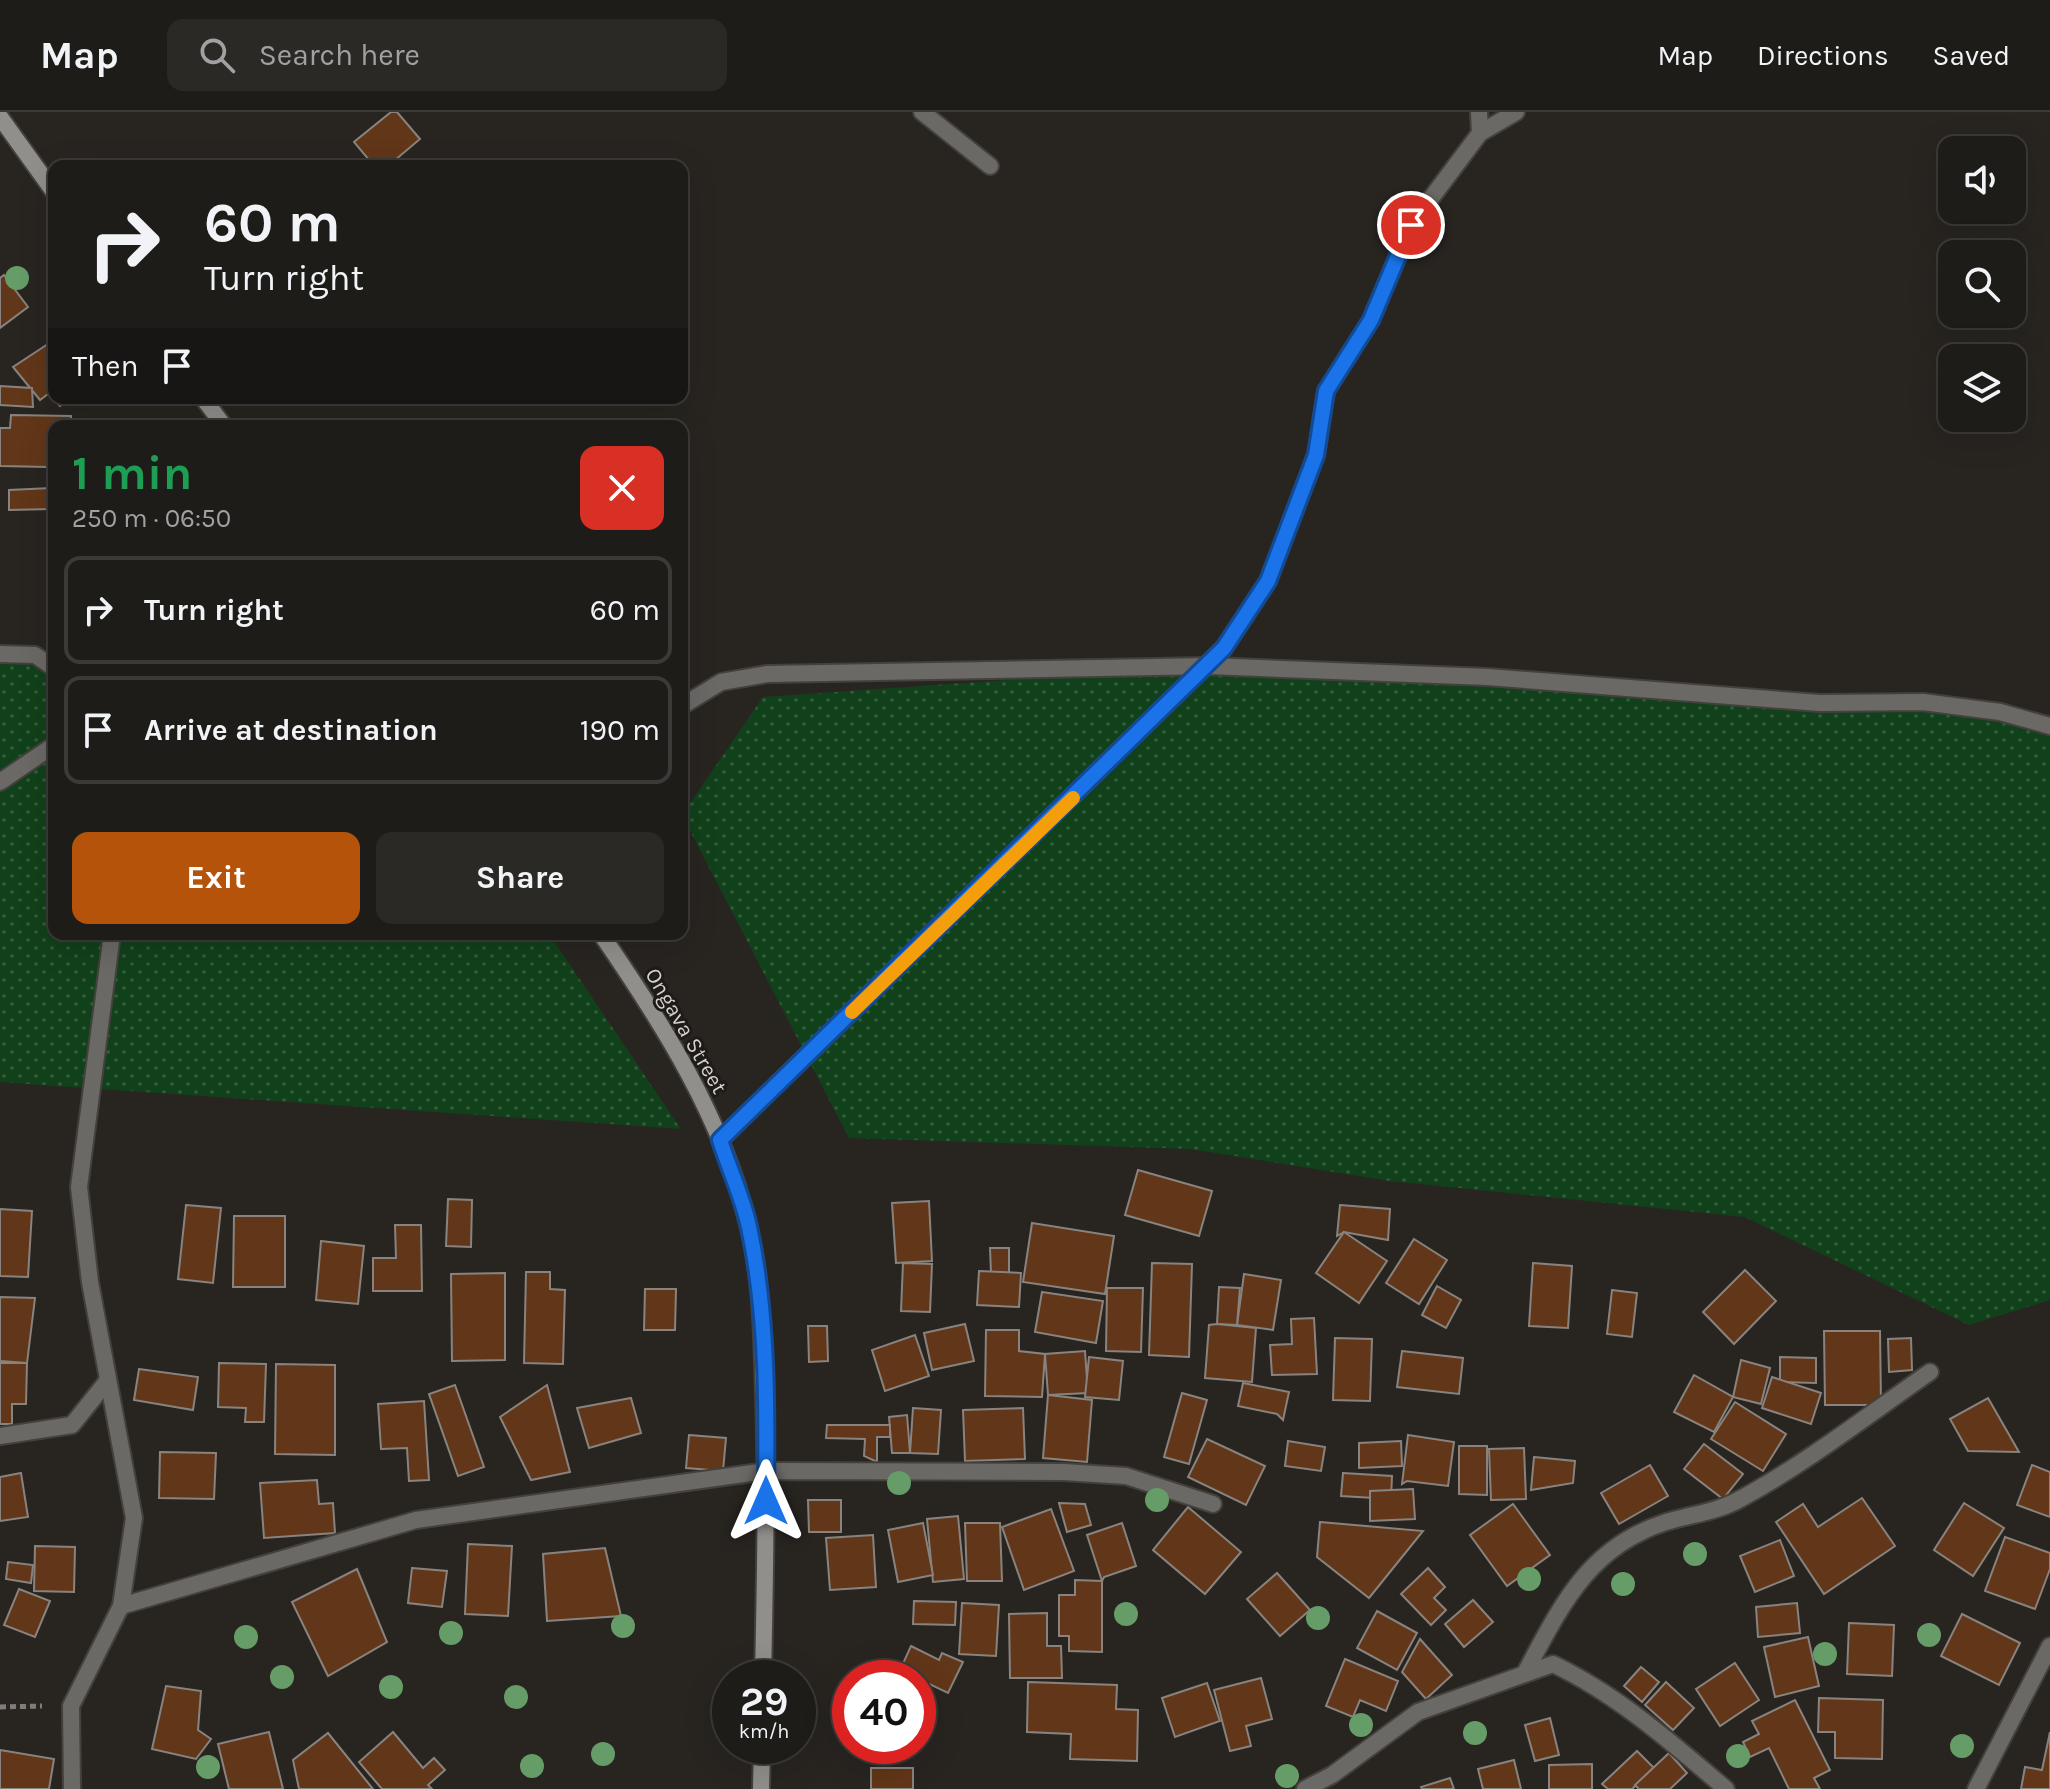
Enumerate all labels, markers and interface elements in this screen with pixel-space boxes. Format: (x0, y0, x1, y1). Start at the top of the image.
search box (167, 19, 727, 91)
text: Map (40, 33, 119, 78)
icon: search (195, 33, 239, 77)
text: Search here (259, 37, 420, 73)
text: Map (1658, 39, 1713, 72)
text: Directions (1757, 39, 1889, 72)
text: Saved (1933, 39, 2010, 72)
map controls (1938, 136, 2026, 432)
button: sound (1938, 136, 2026, 224)
text: 60 m (204, 190, 341, 255)
pin (1377, 191, 1445, 259)
icon: right (72, 192, 176, 296)
icon: arrive (1389, 203, 1433, 247)
button: search (1938, 240, 2026, 328)
text: Turn right (204, 257, 364, 299)
icon: arrive (155, 344, 199, 388)
button: layers (1938, 344, 2026, 432)
text: Then (72, 348, 139, 384)
text: 1 min (72, 445, 192, 501)
button: close (580, 446, 664, 530)
text: 250 m · 06:50 (72, 503, 231, 534)
icon: right (76, 588, 120, 632)
text: Turn right (144, 592, 284, 628)
text: 60 m (590, 592, 660, 628)
icon: arrive (76, 708, 120, 752)
text: Arrive at destination (144, 712, 438, 748)
text: 190 m (580, 712, 660, 748)
button: Exit (72, 832, 360, 924)
button: Share (376, 832, 664, 924)
street label: Ongava Street (640, 964, 732, 1098)
position arrow (724, 1459, 808, 1543)
speed limit sign: 40 (832, 1660, 936, 1764)
text: 29 (740, 1678, 788, 1725)
text: km/h (739, 1720, 789, 1743)

